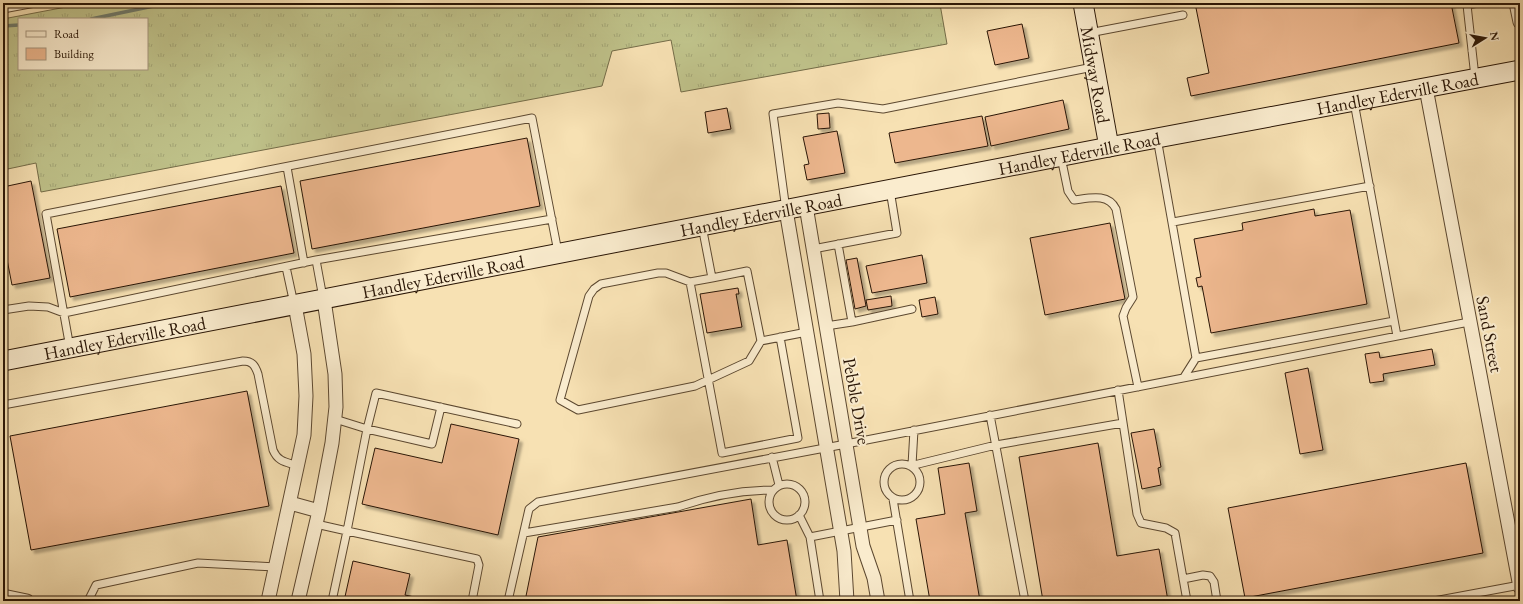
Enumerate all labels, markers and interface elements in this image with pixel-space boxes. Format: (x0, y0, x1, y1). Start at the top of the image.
legend (18, 18, 148, 70)
north arrow (1465, 18, 1505, 58)
street label: Midway Road (1076, 25, 1116, 126)
text: Road (54, 26, 80, 42)
text: N (1487, 30, 1503, 42)
text: Building (54, 46, 95, 62)
street label: Handley Ederville Road (1315, 66, 1481, 119)
street label: Handley Ederville Road (996, 126, 1163, 180)
street label: Handley Ederville Road (678, 187, 845, 241)
street label: Handley Ederville Road (360, 249, 527, 303)
street label: Sand Street (1471, 294, 1509, 374)
street label: Handley Ederville Road (42, 310, 209, 364)
street label: Pebble Drive (838, 356, 876, 446)

